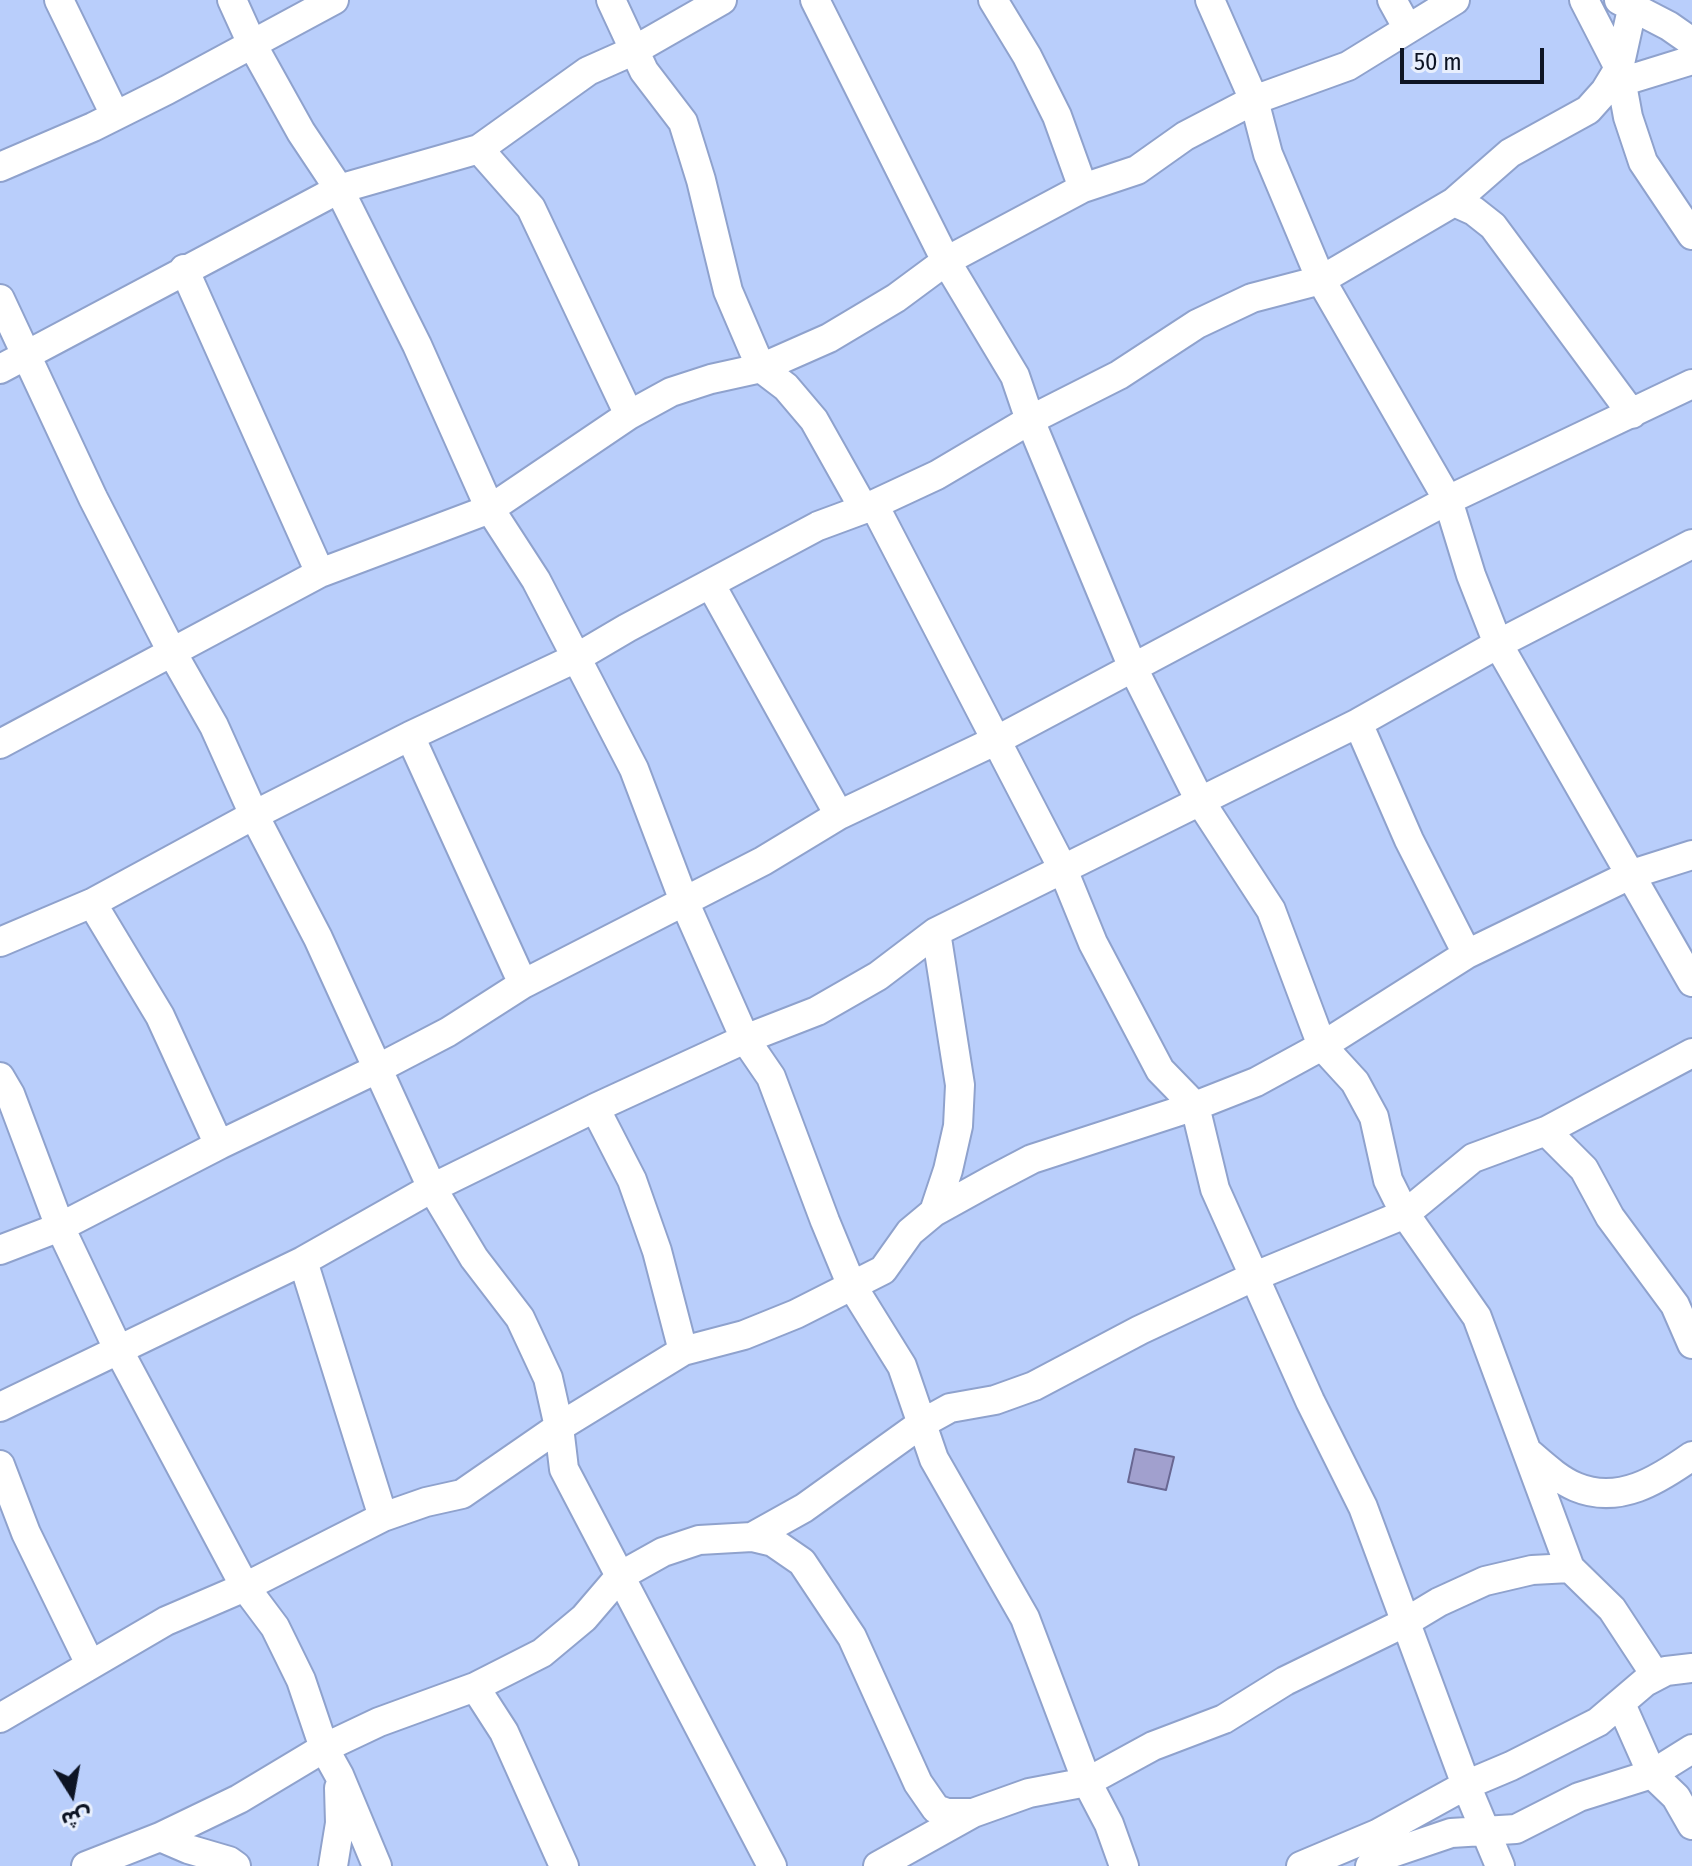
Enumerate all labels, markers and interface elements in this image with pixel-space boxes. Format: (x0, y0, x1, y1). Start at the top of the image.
scale bar (1404, 32, 1548, 82)
text: 50 m (1414, 48, 1462, 76)
north arrow (32, 1754, 112, 1834)
text: ش (59, 1802, 94, 1834)

